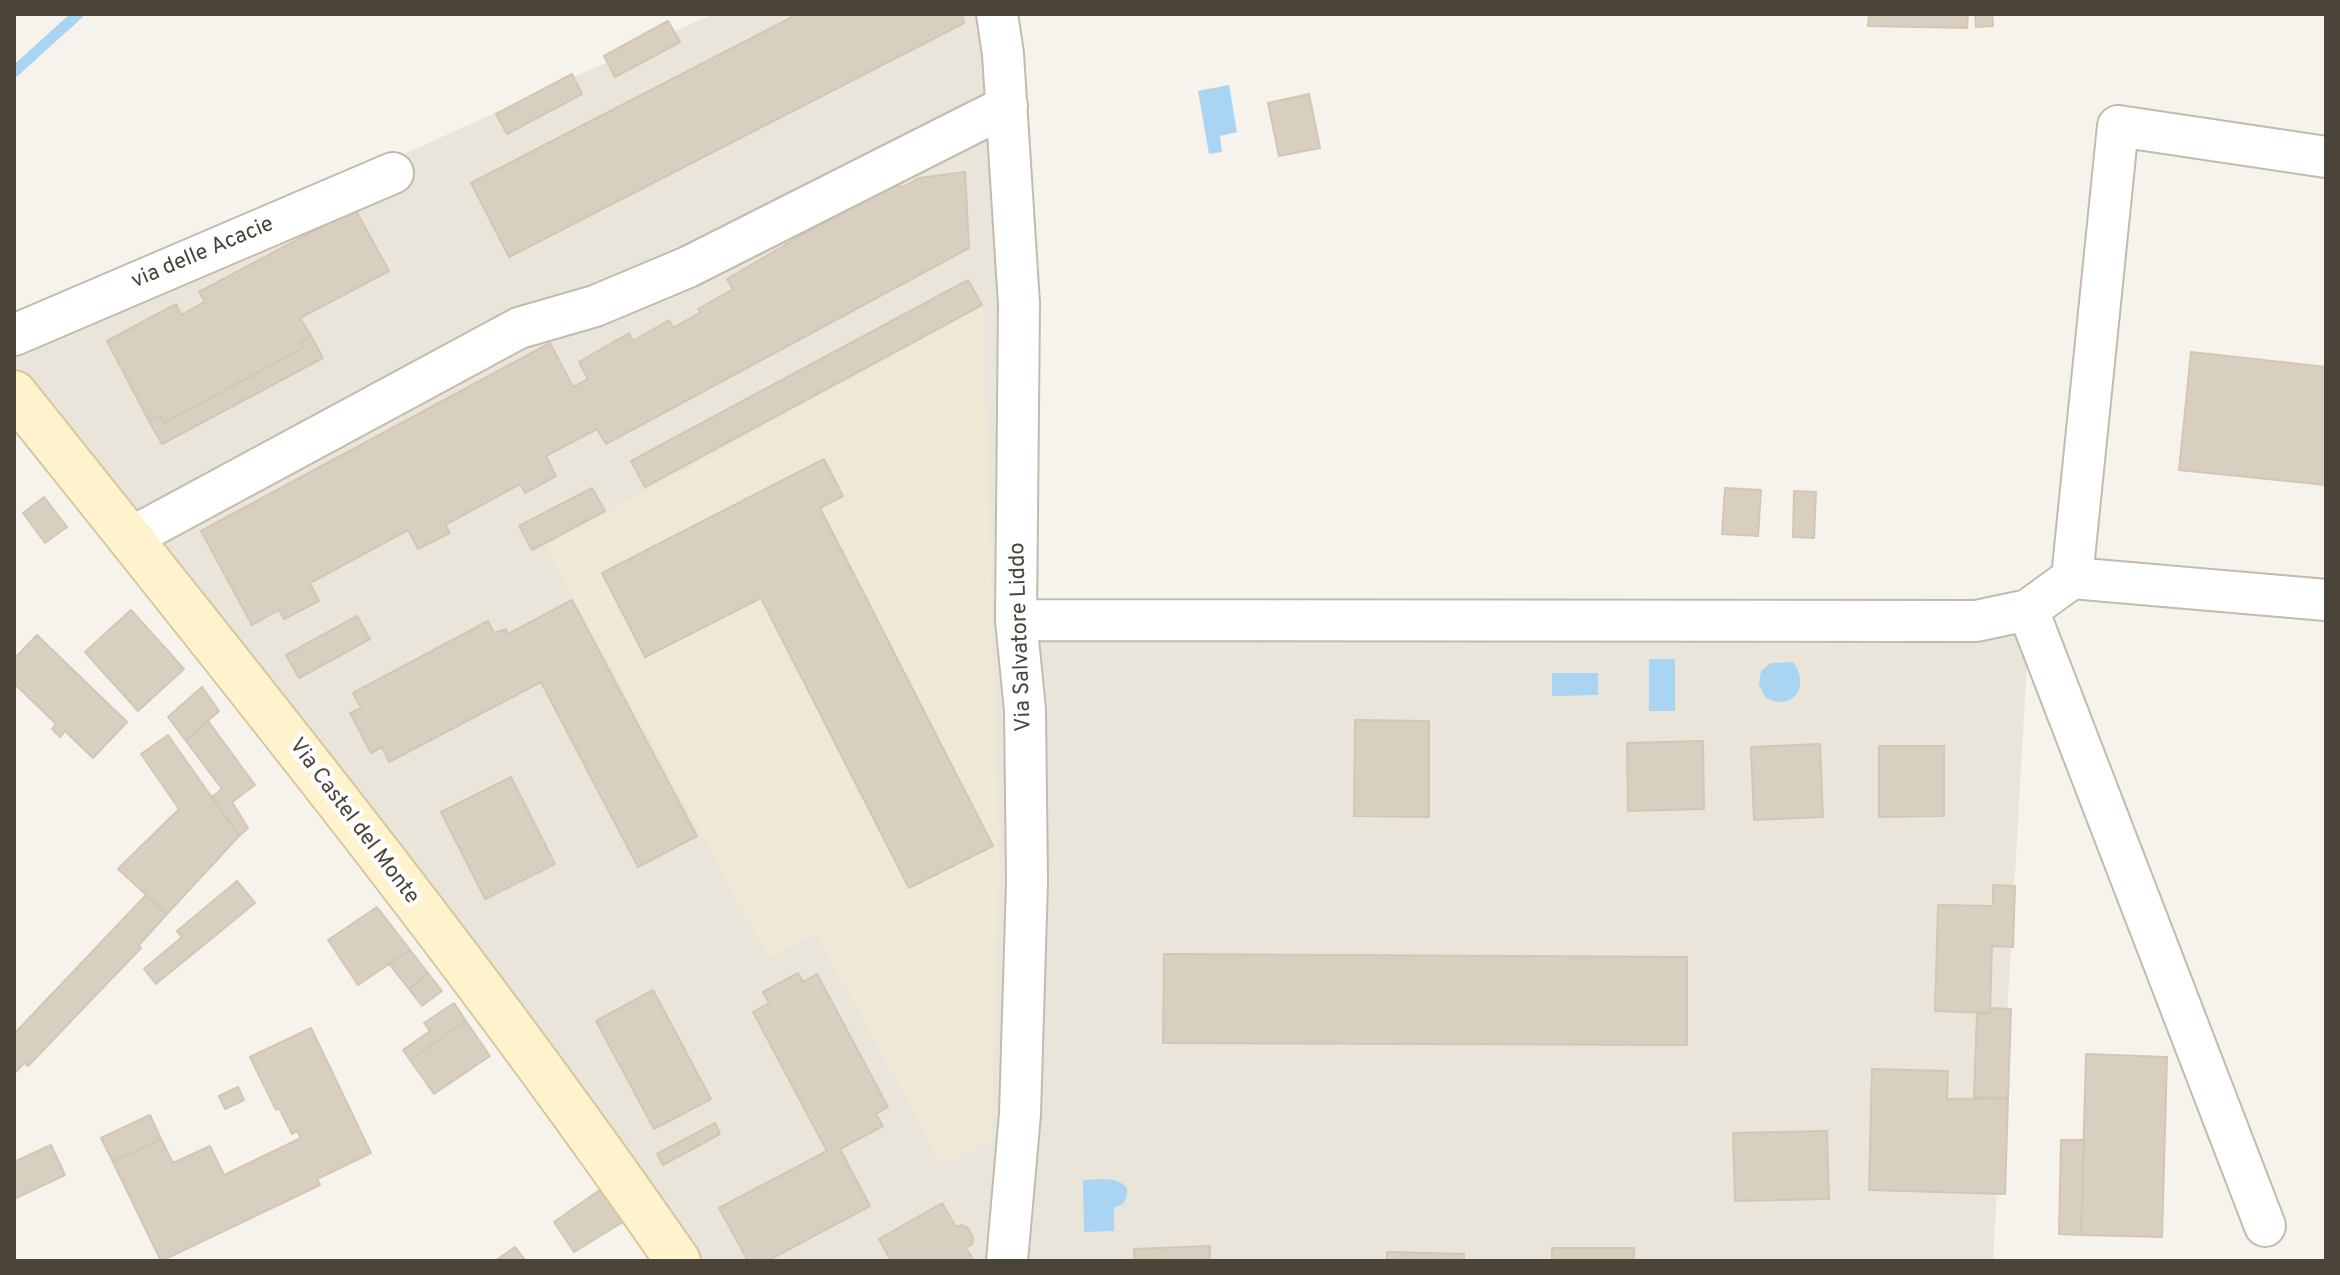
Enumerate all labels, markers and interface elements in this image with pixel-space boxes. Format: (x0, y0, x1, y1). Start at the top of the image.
street label: via delle Acacie (128, 212, 278, 296)
street label: Via Salvatore Liddo (1006, 542, 1038, 732)
street label: Via Castel del Monte (282, 734, 424, 910)

